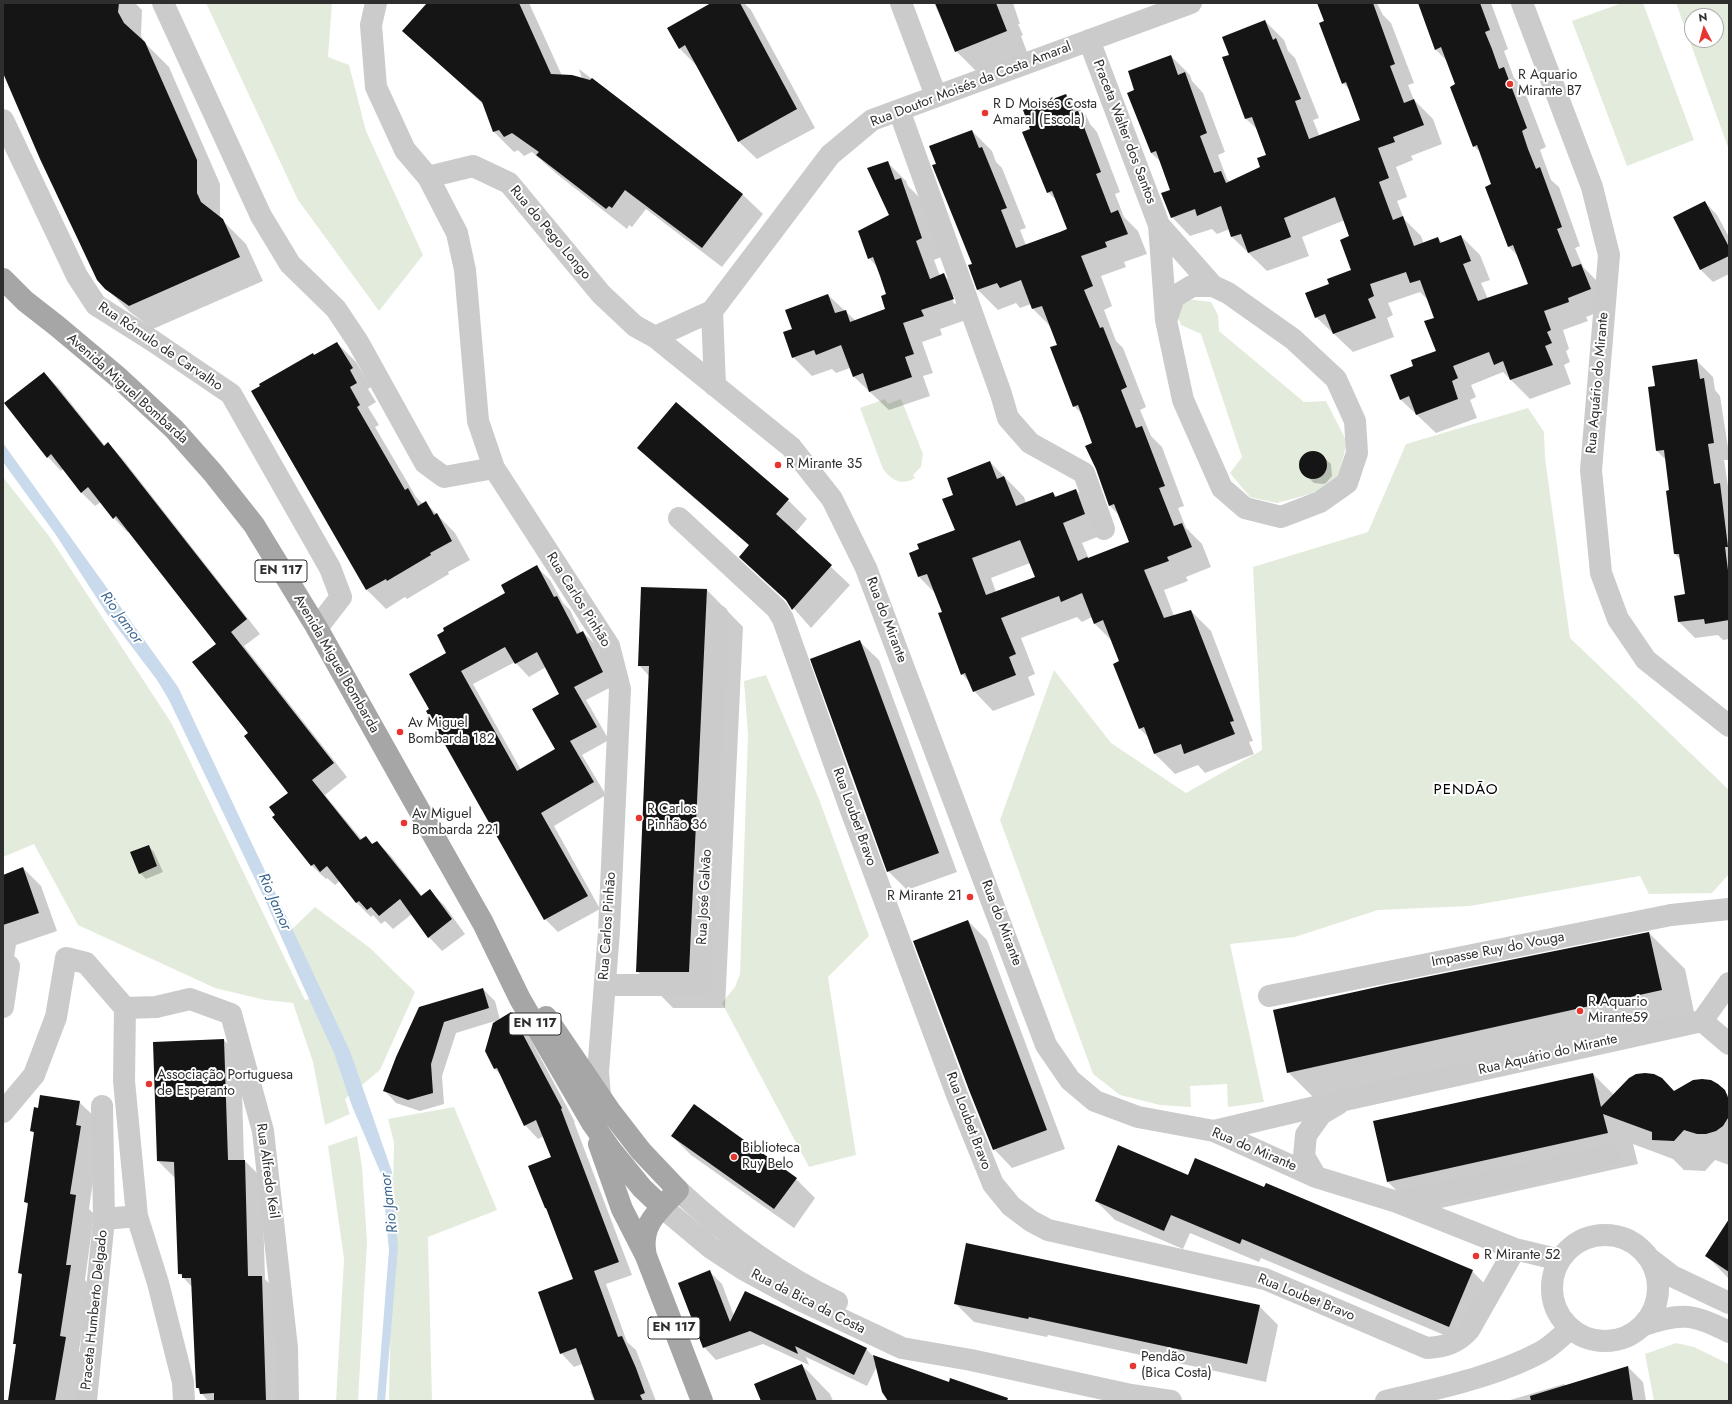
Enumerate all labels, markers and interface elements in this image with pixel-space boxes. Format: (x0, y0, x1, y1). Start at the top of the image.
north arrow (1684, 8, 1724, 48)
text: N (1698, 9, 1708, 25)
street label: Rua Doutor Moisés da Costa Amaral (868, 39, 1074, 131)
street label: Praceta Walter dos Santos (1089, 58, 1159, 206)
place label: R Aquario Mirante B7 (1518, 68, 1582, 100)
marker: R Aquario Mirante B7 (1505, 79, 1515, 89)
place label: R D Moisés Costa Amaral (Escola) (993, 97, 1097, 130)
marker: R D Moisés Costa Amaral (Escola) (980, 108, 990, 118)
street label: Rua do Pego Longo (506, 183, 594, 283)
street label: Rua Rómulo de Carvalho (94, 299, 226, 395)
street label: Rua Aquário do Mirante (1583, 312, 1613, 454)
street label: Avenida Miguel Bombarda (63, 330, 191, 448)
place label: R Mirante 35 (786, 457, 862, 473)
marker: R Mirante 35 (773, 460, 783, 470)
street label: Rua Carlos Pinhão (542, 550, 614, 650)
road number: EN 117 (255, 560, 307, 582)
street label: Rua do Mirante (862, 575, 910, 665)
water label: Rio Jamor (96, 588, 146, 648)
street label: Avenida Miguel Bombarda (289, 592, 383, 736)
place label: Av Miguel Bombarda 182 (408, 716, 495, 748)
marker: Av Miguel Bombarda 182 (395, 727, 405, 737)
street label: Rua Loubet Bravo (828, 766, 880, 868)
district label: PENDÃO (1433, 781, 1499, 799)
place label: R Carlos Pinhão 36 (647, 802, 707, 834)
place label: Av Miguel Bombarda 221 (412, 807, 499, 840)
marker: R Carlos Pinhão 36 (634, 813, 644, 823)
marker: Av Miguel Bombarda 221 (399, 818, 409, 828)
street label: Rua José Galvão (694, 849, 716, 945)
water label: Rio Jamor (253, 871, 295, 933)
street label: Rua Carlos Pinhão (596, 871, 620, 981)
street label: Rua do Mirante (977, 878, 1025, 968)
place label: R Mirante 21 (887, 889, 962, 905)
marker: R Mirante 21 (965, 892, 975, 902)
street label: Impasse Ruy do Vouga (1430, 929, 1566, 971)
place label: R Aquario Mirante59 (1588, 995, 1648, 1028)
marker: R Aquario Mirante59 (1575, 1006, 1585, 1016)
road number: EN 117 (509, 1013, 561, 1035)
street label: Rua Aquário do Mirante (1477, 1031, 1619, 1079)
place label: Associação Portuguesa de Esperanto (157, 1068, 293, 1100)
street label: Rua Loubet Bravo (942, 1070, 994, 1172)
marker: Associação Portuguesa de Esperanto (144, 1079, 154, 1089)
street label: Rua Alfredo Keil (252, 1122, 282, 1220)
street label: Rua do Mirante (1209, 1125, 1299, 1175)
place label: Biblioteca Ruy Belo (742, 1141, 800, 1174)
marker: Biblioteca Ruy Belo (729, 1152, 739, 1162)
water label: Rio Jamor (377, 1172, 403, 1234)
street label: Praceta Humberto Delgado (78, 1229, 112, 1391)
place label: R Mirante 52 (1484, 1248, 1561, 1264)
marker: R Mirante 52 (1471, 1251, 1481, 1261)
street label: Rua da Bica da Costa (748, 1266, 868, 1338)
street label: Rua Loubet Bravo (1255, 1271, 1357, 1325)
road number: EN 117 (648, 1317, 700, 1339)
place label: Pendão (Bica Costa) (1141, 1350, 1212, 1382)
marker: Pendão (Bica Costa) (1128, 1361, 1138, 1371)

